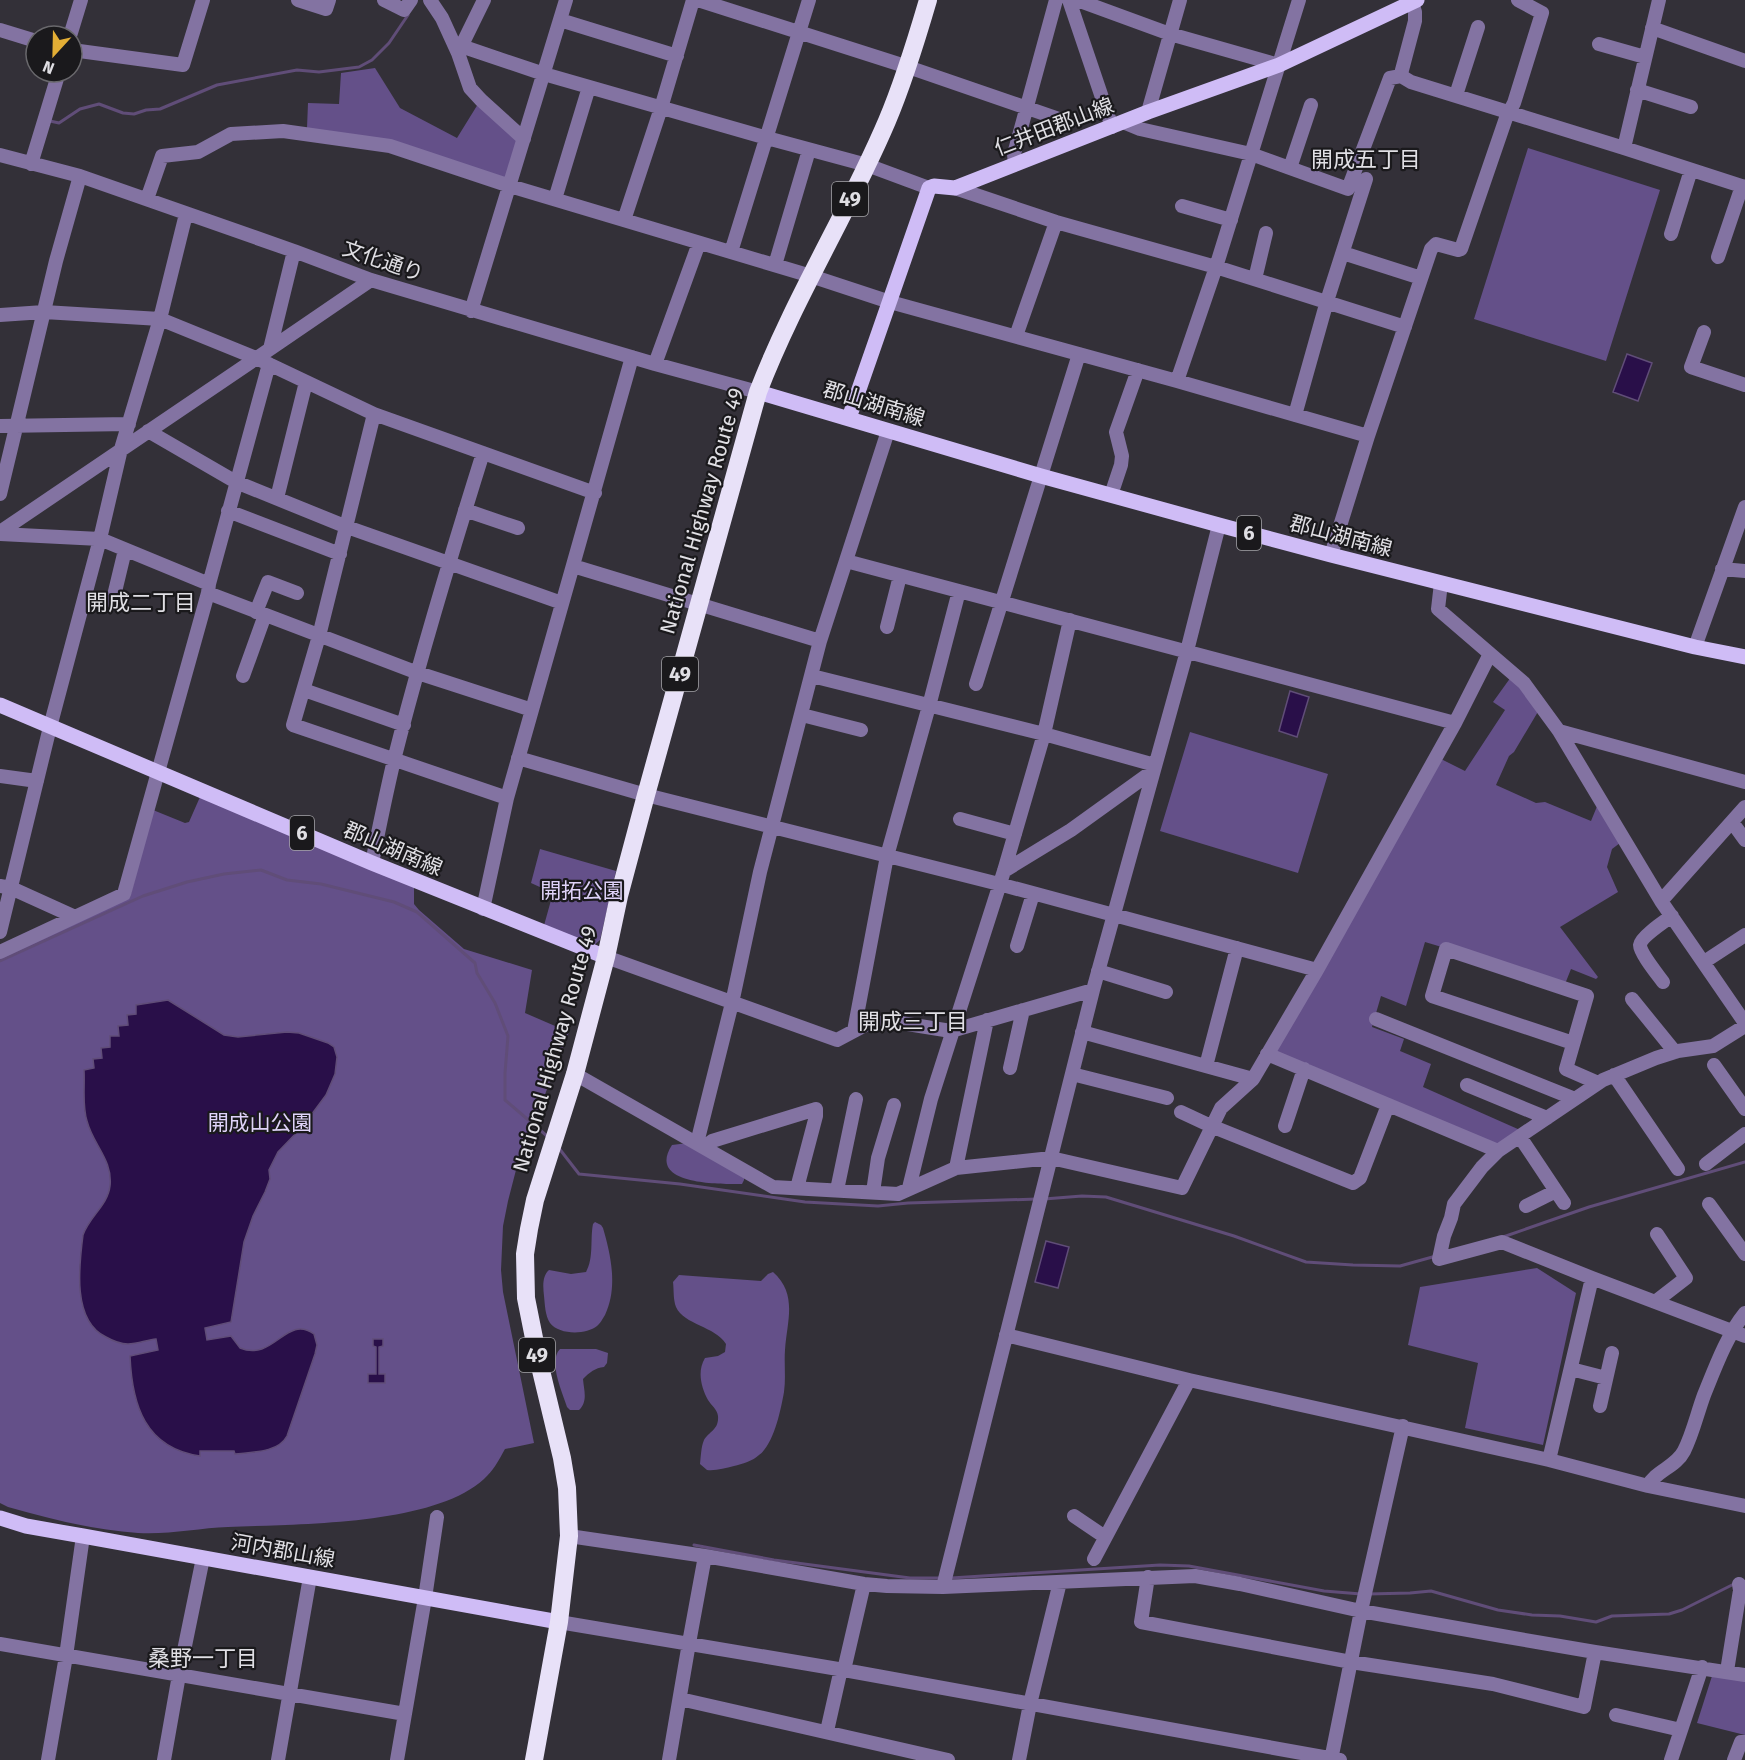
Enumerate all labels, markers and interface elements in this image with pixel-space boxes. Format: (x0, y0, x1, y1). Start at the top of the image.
north arrow (24, 24, 84, 84)
text: N (40, 57, 57, 78)
street label: 仁井田郡山線 (991, 92, 1117, 162)
district label: 開成五丁目 (1311, 146, 1421, 173)
road number: 49 (832, 182, 868, 216)
street label: 文化通り (339, 235, 427, 287)
street label: 郡山湖南線 (820, 376, 928, 432)
street label: National Highway Route 49 (654, 385, 750, 637)
street label: 郡山湖南線 (1287, 510, 1395, 562)
road number: 6 (1237, 516, 1261, 550)
district label: 開成二丁目 (86, 589, 196, 616)
road number: 49 (662, 657, 698, 691)
road number: 6 (290, 816, 314, 850)
street label: 郡山湖南線 (340, 817, 446, 881)
park label: 開拓公園 (540, 878, 624, 904)
street label: National Highway Route 49 (507, 923, 603, 1175)
district label: 開成三丁目 (858, 1008, 968, 1035)
park label: 開成山公園 (208, 1110, 313, 1136)
road number: 49 (519, 1338, 555, 1372)
street label: 河内郡山線 (229, 1529, 337, 1573)
district label: 桑野一丁目 (148, 1645, 258, 1672)

